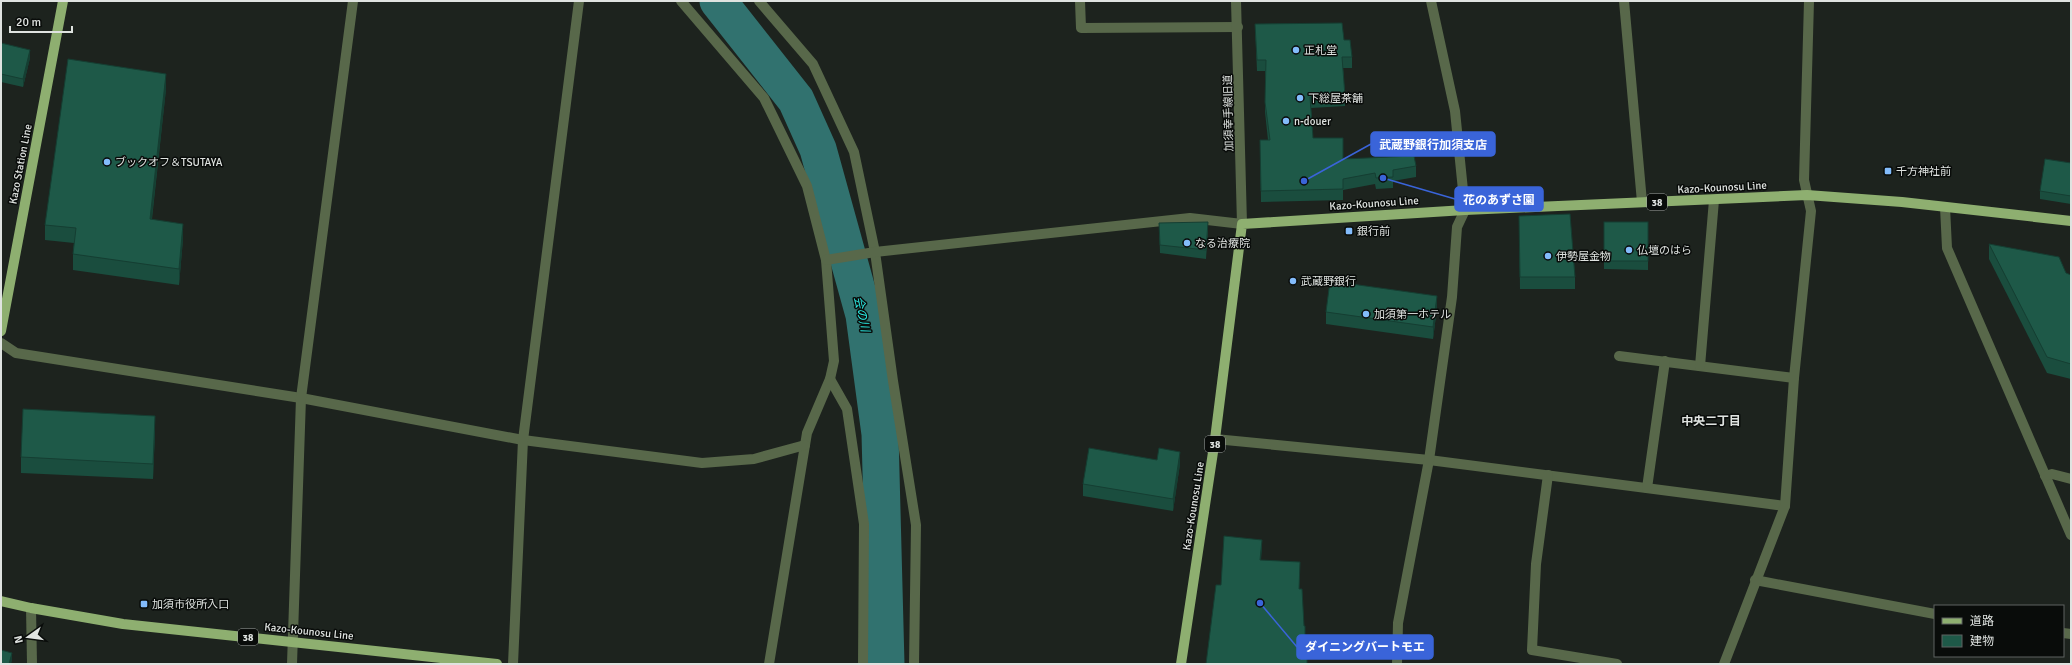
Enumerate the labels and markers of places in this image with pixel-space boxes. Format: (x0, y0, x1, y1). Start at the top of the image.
place label: 正札堂 (1304, 44, 1337, 57)
marker: 正札堂 (1291, 45, 1301, 55)
place label: 下総屋茶舗 (1308, 92, 1363, 105)
marker: 下総屋茶舗 (1295, 93, 1305, 103)
place label: n-douer (1294, 115, 1331, 128)
marker: n-douer (1281, 116, 1291, 126)
callout: 武蔵野銀行加須支店 (1371, 132, 1495, 156)
place label: ブックオフ＆TSUTAYA (115, 156, 223, 169)
marker: ブックオフ＆TSUTAYA (102, 157, 112, 167)
place label: 千方神社前 (1896, 165, 1951, 178)
marker: 千方神社前 (1883, 166, 1893, 176)
callout: 花のあずさ園 (1455, 187, 1543, 211)
place label: 銀行前 (1357, 225, 1390, 238)
marker: 銀行前 (1344, 226, 1354, 236)
place label: なる治療院 (1195, 237, 1250, 250)
marker: なる治療院 (1182, 238, 1192, 248)
place label: 仏壇のはら (1637, 244, 1692, 257)
marker: 仏壇のはら (1624, 245, 1634, 255)
place label: 伊勢屋金物 (1556, 250, 1611, 263)
marker: 伊勢屋金物 (1543, 251, 1553, 261)
place label: 武蔵野銀行 (1301, 275, 1356, 288)
marker: 武蔵野銀行 (1288, 276, 1298, 286)
place label: 加須第一ホテル (1374, 308, 1451, 321)
marker: 加須第一ホテル (1361, 309, 1371, 319)
place label: 加須市役所入口 (152, 598, 229, 611)
marker: 加須市役所入口 (139, 599, 149, 609)
callout: ダイニングバートモエ (1297, 635, 1433, 659)

